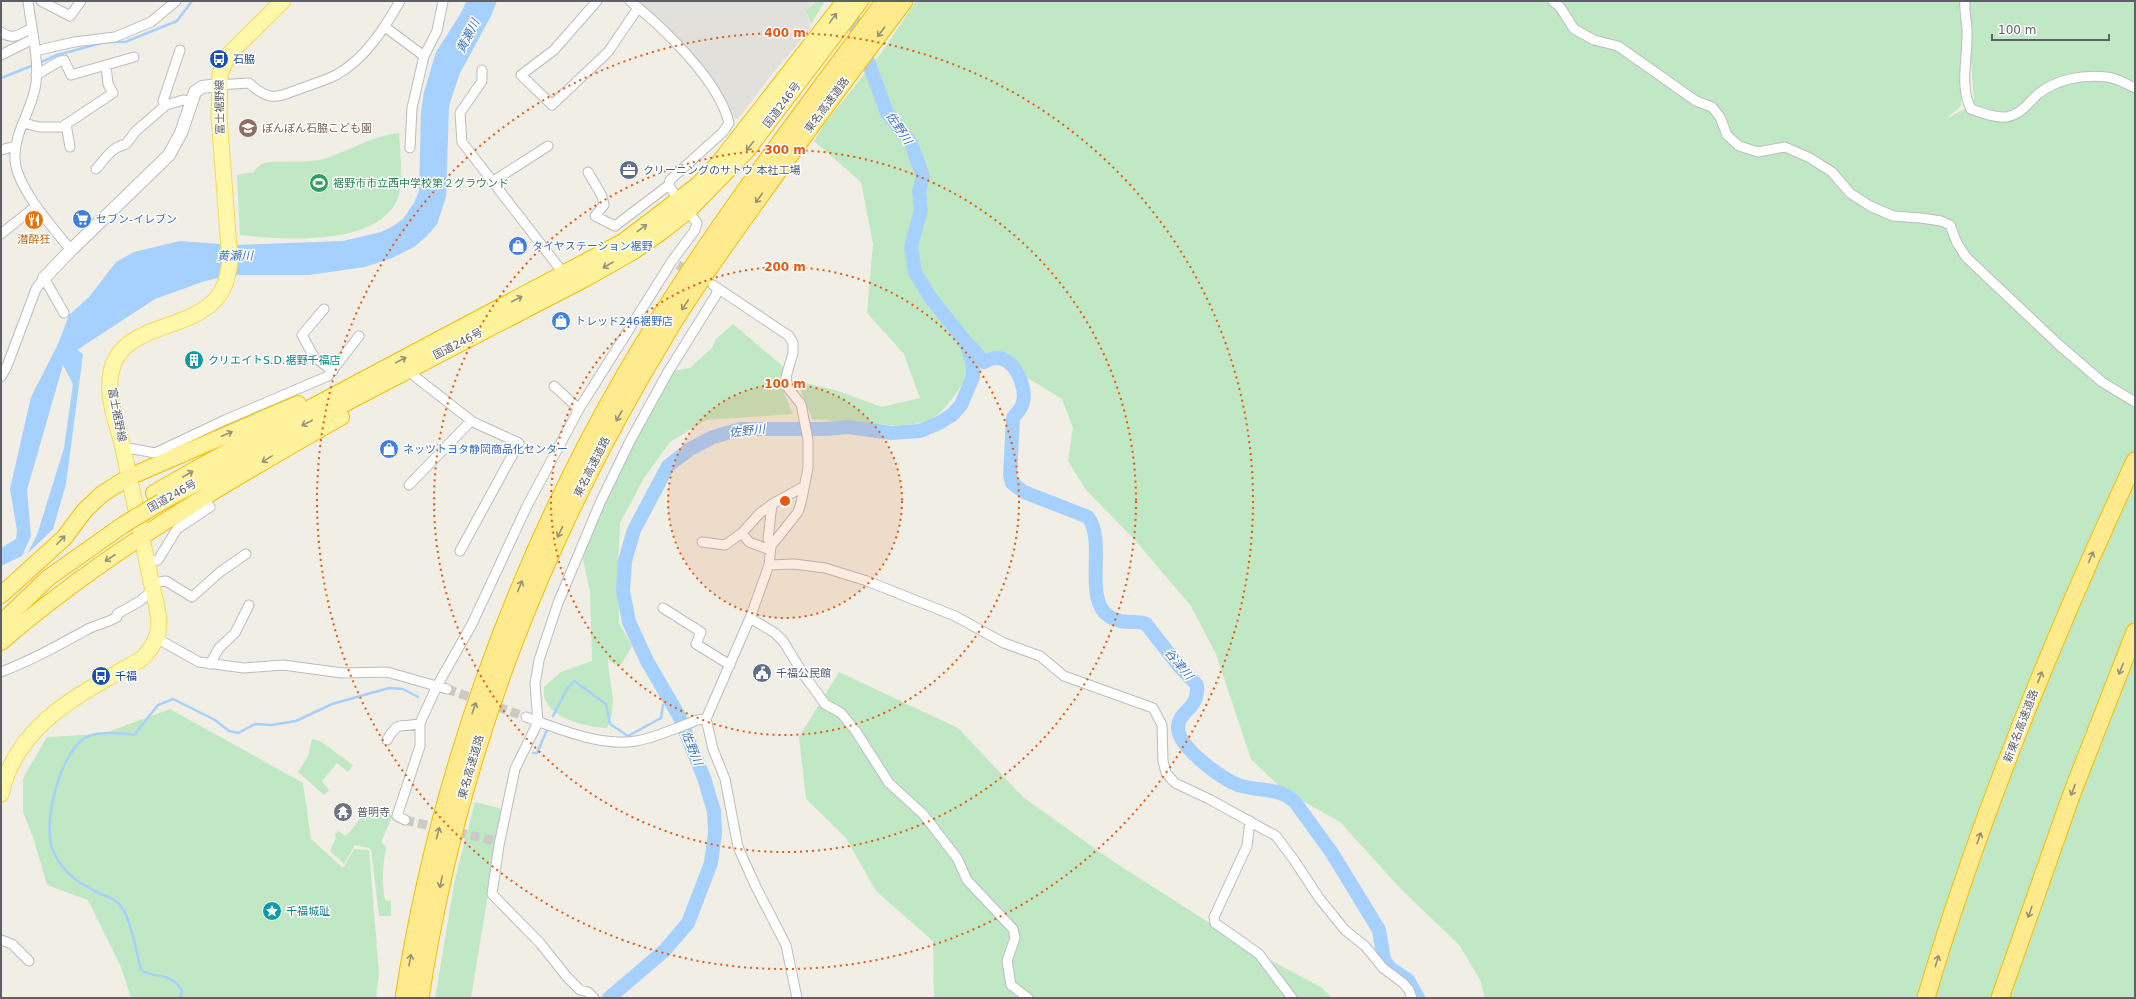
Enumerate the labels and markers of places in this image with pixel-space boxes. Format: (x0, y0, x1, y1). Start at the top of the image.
bus stop icon: 石脇 (208, 48, 230, 70)
place label: 石脇 (233, 53, 255, 66)
school or university icon: ぽんぽん石脇こども園 (237, 117, 259, 139)
place label: ぽんぽん石脇こども園 (262, 122, 372, 135)
office icon: クリーニングのサトウ 本社工場 (618, 159, 640, 181)
place label: クリーニングのサトウ 本社工場 (643, 164, 801, 177)
sports icon: 裾野市市立西中学校第２グラウンド (308, 172, 330, 194)
place label: 裾野市市立西中学校第２グラウンド (333, 177, 509, 190)
supermarket icon: セブン-イレブン (71, 208, 93, 230)
restaurant icon: 潜酔狂 (23, 209, 45, 231)
place label: セブン-イレブン (96, 213, 177, 226)
place label: 潜酔狂 (18, 233, 51, 246)
shop icon: タイヤステーション裾野 (507, 235, 529, 257)
place label: タイヤステーション裾野 (532, 240, 652, 253)
shop icon: トレッド246裾野店 (550, 310, 572, 332)
place label: トレッド246裾野店 (575, 315, 673, 328)
building icon: クリエイトS.D.裾野千福店 (183, 349, 205, 371)
place label: クリエイトS.D.裾野千福店 (208, 354, 340, 367)
shop icon: ネッツトヨタ静岡商品化センター (378, 438, 400, 460)
place label: ネッツトヨタ静岡商品化センター (403, 443, 568, 456)
centre of rings (778, 494, 792, 508)
public building icon: 千福公民館 (751, 662, 773, 684)
bus stop icon: 千福 (90, 665, 112, 687)
place label: 千福公民館 (776, 667, 831, 680)
place label: 千福 (115, 670, 137, 683)
temple icon: 普明寺 (332, 801, 354, 823)
place label: 普明寺 (357, 806, 390, 819)
place icon: 千福城趾 (261, 900, 283, 922)
place label: 千福城趾 (286, 905, 330, 918)

